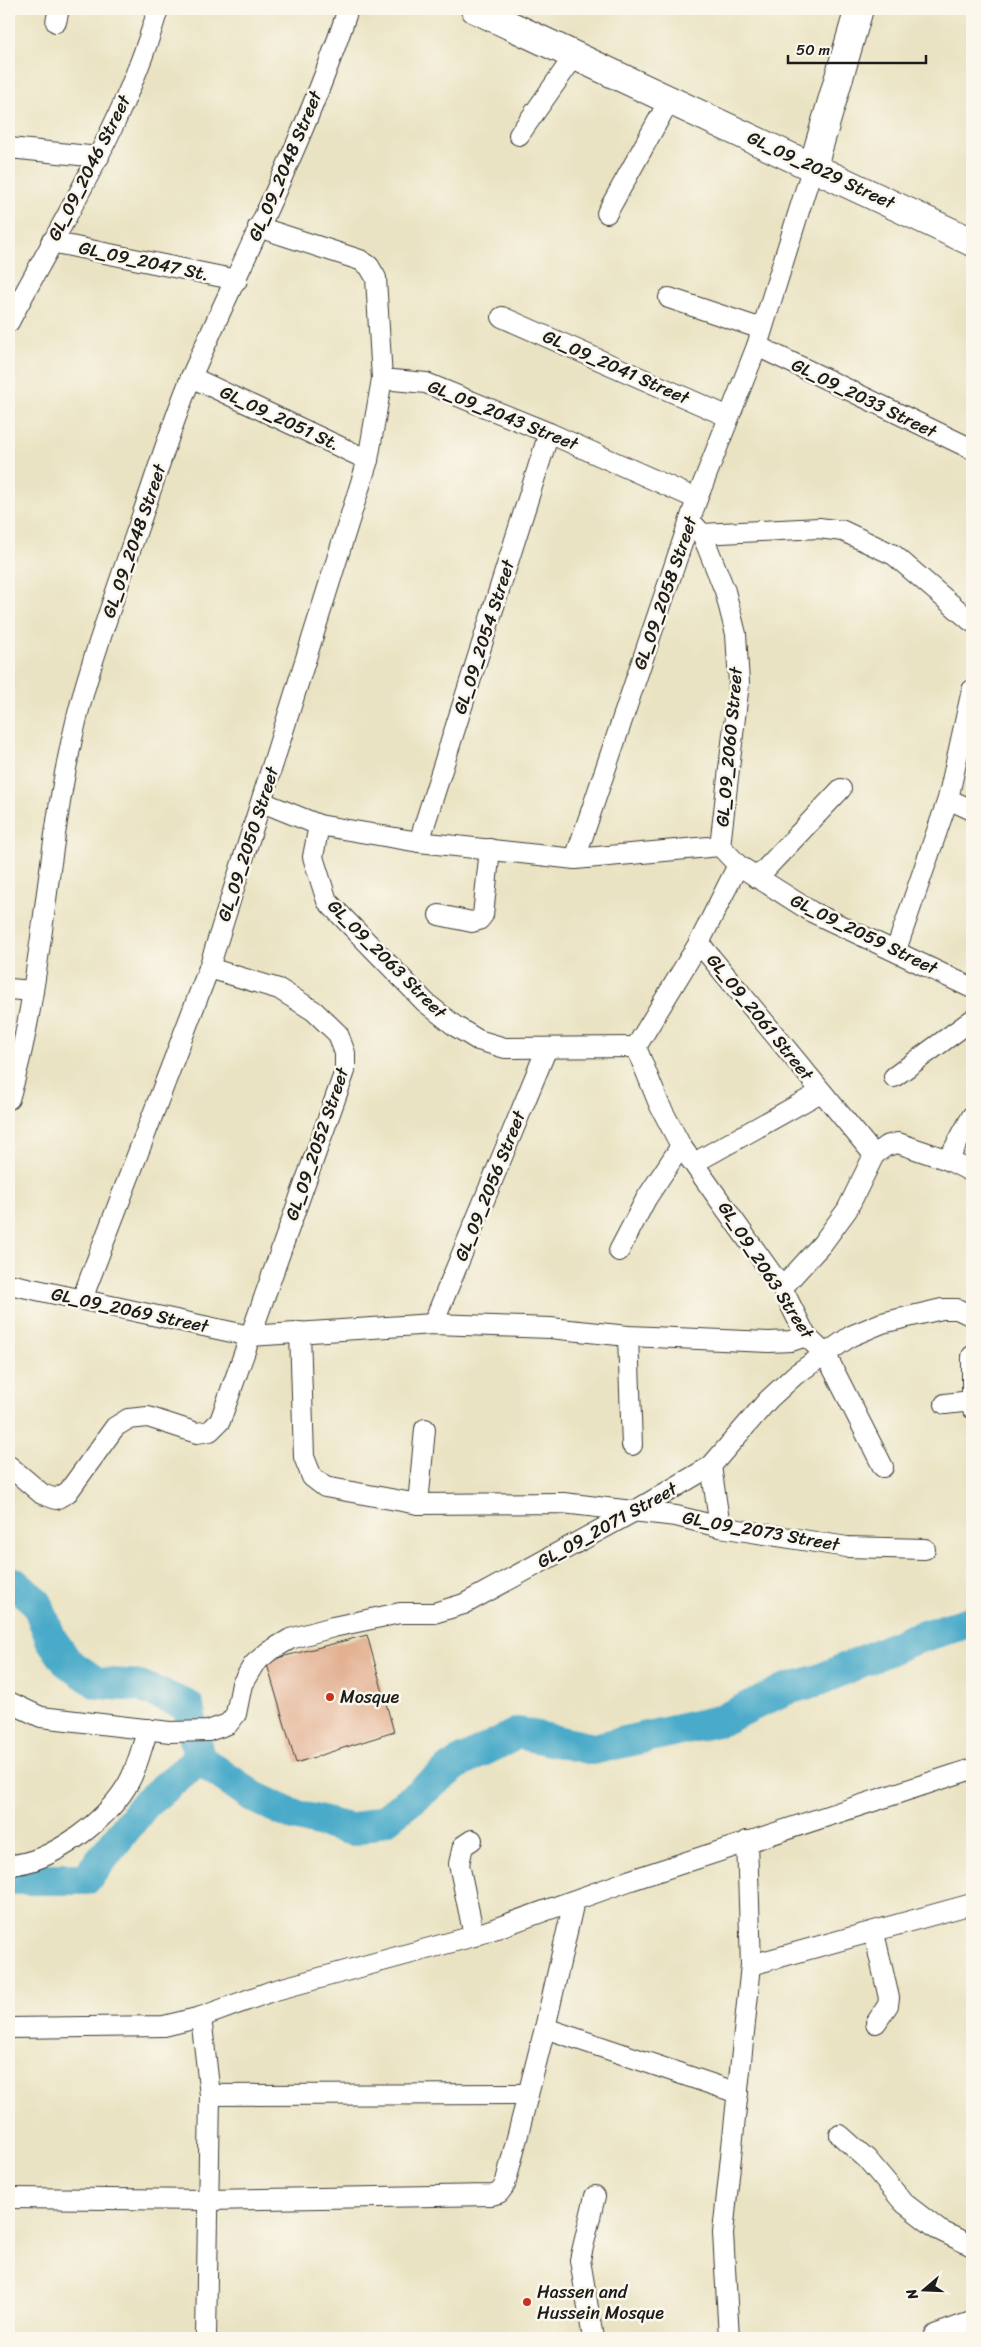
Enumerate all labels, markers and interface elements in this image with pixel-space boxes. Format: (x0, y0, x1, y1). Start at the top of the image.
scale bar (788, 32, 926, 64)
text: 50 m (796, 37, 831, 63)
street label: GL_09_2048 Street (239, 85, 331, 246)
street label: GL_09_2046 Street (38, 89, 140, 247)
street label: GL_09_2029 Street (742, 122, 901, 219)
street label: GL_09_2047 St. (76, 232, 212, 290)
street label: GL_09_2041 Street (538, 320, 695, 414)
street label: GL_09_2033 Street (786, 349, 943, 447)
street label: GL_09_2043 Street (423, 370, 584, 460)
street label: GL_09_2051 St. (214, 376, 346, 460)
street label: GL_09_2048 Street (93, 459, 176, 622)
street label: GL_09_2058 Street (624, 511, 706, 674)
street label: GL_09_2054 Street (444, 555, 524, 718)
street label: GL_09_2060 Street (706, 665, 752, 828)
street label: GL_09_2050 Street (208, 762, 288, 926)
street label: GL_09_2059 Street (785, 884, 944, 984)
street label: GL_09_2063 Street (320, 892, 455, 1027)
street label: GL_09_2061 Street (698, 946, 822, 1088)
street label: GL_09_2052 Street (276, 1062, 358, 1225)
street label: GL_09_2056 Street (445, 1105, 535, 1266)
street label: GL_09_2063 Street (709, 1195, 823, 1346)
street label: GL_09_2069 Street (48, 1278, 212, 1342)
street label: GL_09_2071 Street (531, 1473, 684, 1577)
street label: GL_09_2073 Street (680, 1501, 843, 1561)
place label: Mosque (340, 1681, 400, 1713)
marker: Mosque (324, 1691, 336, 1703)
north arrow (898, 2264, 948, 2314)
place label: Hassen and Hussein Mosque (537, 2276, 664, 2329)
text: N (899, 2285, 926, 2304)
marker: Hassen and Hussein Mosque (521, 2296, 533, 2308)

